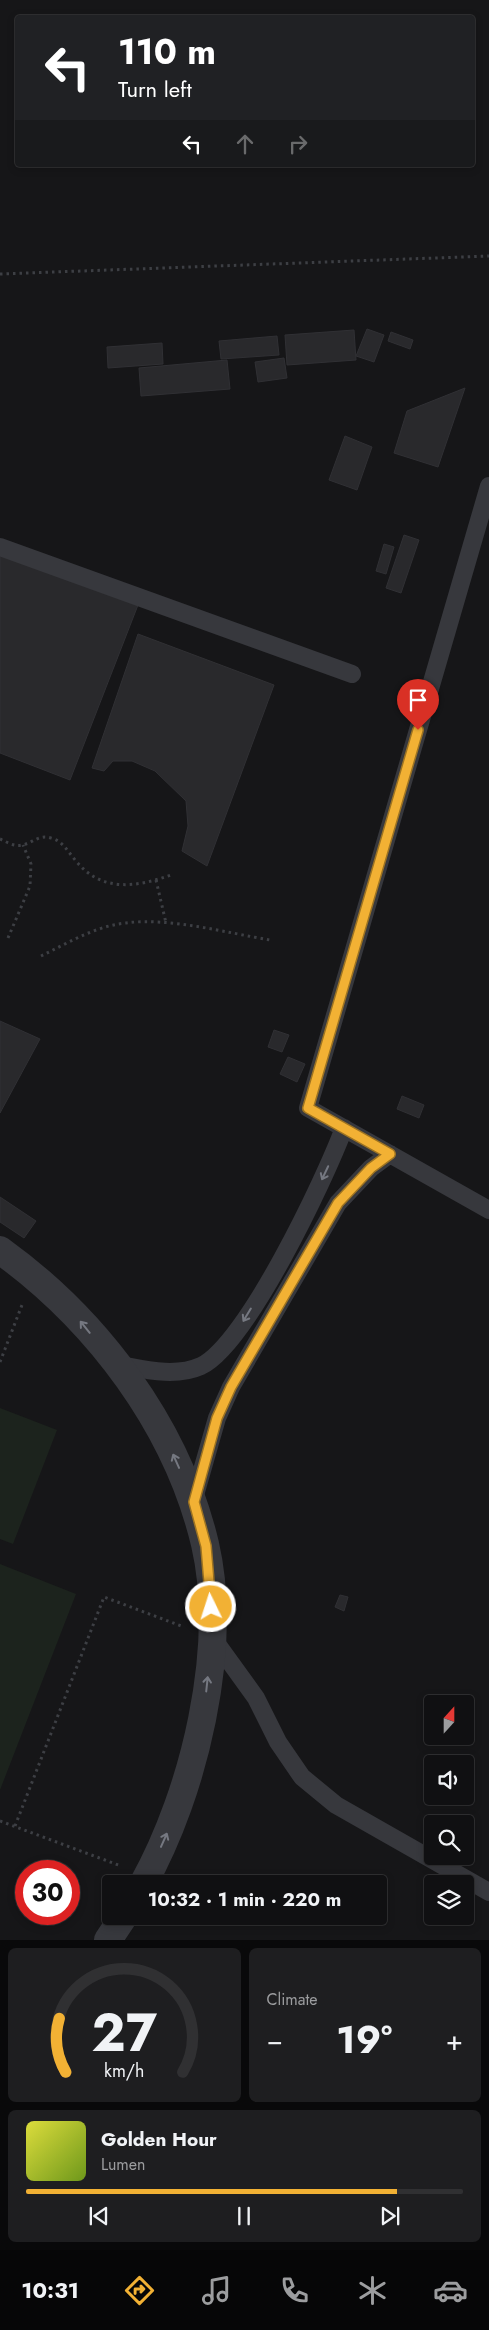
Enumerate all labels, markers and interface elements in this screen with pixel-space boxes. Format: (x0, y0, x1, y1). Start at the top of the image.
text: 110 m (118, 27, 216, 77)
icon: left (35, 35, 100, 100)
text: Turn left (118, 73, 192, 105)
icon: left (178, 130, 206, 158)
icon: ahead (231, 130, 259, 158)
icon: right (284, 130, 312, 158)
pin (397, 679, 439, 730)
icon: arrive (404, 686, 432, 714)
one-way arrow (320, 1165, 330, 1180)
one-way arrow (242, 1308, 252, 1322)
one-way arrow (80, 1320, 91, 1333)
one-way arrow (170, 1454, 180, 1469)
position arrow (184, 1580, 236, 1632)
one-way arrow (202, 1676, 212, 1692)
north arrow (424, 1695, 474, 1745)
map controls (424, 1695, 474, 1925)
button: sound (424, 1755, 474, 1805)
button: search (424, 1815, 474, 1865)
one-way arrow (159, 1833, 169, 1848)
speed limit sign: 30 (15, 1860, 80, 1925)
button: layers (424, 1875, 474, 1925)
text: 10:32 · 1 min · 220 m (148, 1886, 341, 1913)
text: Climate (267, 1988, 318, 2011)
text: 27 (92, 1995, 158, 2071)
text: 19° (336, 2012, 392, 2067)
text: − (267, 2020, 283, 2061)
text: + (446, 2020, 463, 2061)
text: km/h (104, 2058, 144, 2084)
text: Golden Hour (101, 2126, 217, 2153)
text: Lumen (101, 2153, 145, 2176)
icon: previous (85, 2202, 113, 2230)
icon: pause (230, 2202, 258, 2230)
icon: next (376, 2202, 404, 2230)
icon: directions (122, 2273, 157, 2308)
icon: music (199, 2273, 234, 2308)
icon: phone (277, 2273, 312, 2308)
icon: climate (355, 2273, 390, 2308)
icon: car (433, 2273, 468, 2308)
text: 10:31 (21, 2274, 79, 2306)

